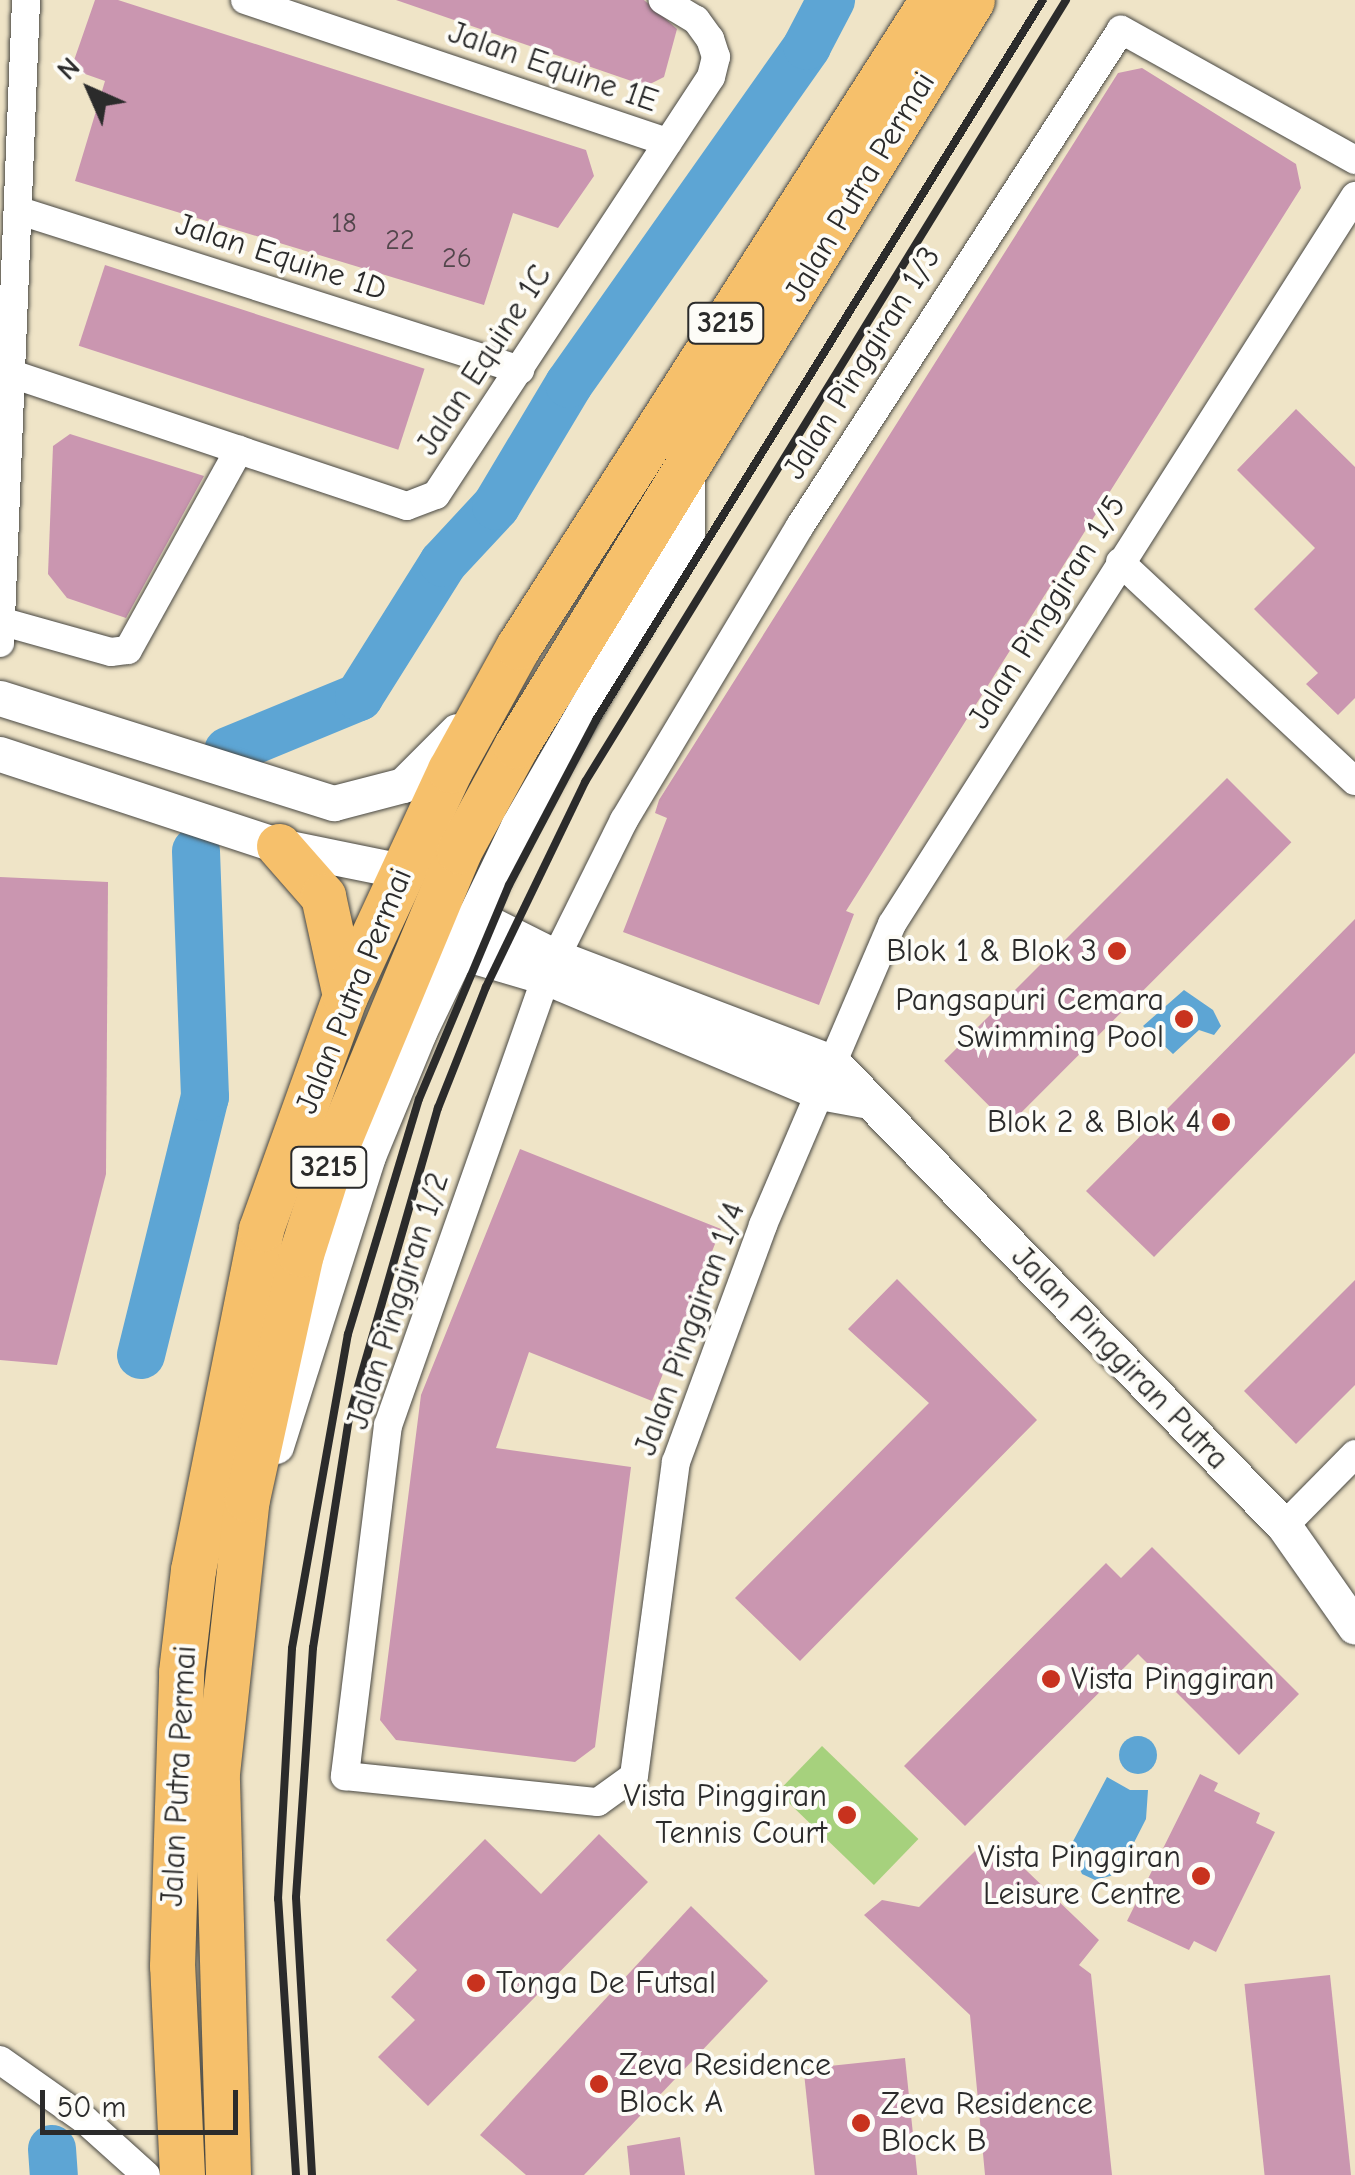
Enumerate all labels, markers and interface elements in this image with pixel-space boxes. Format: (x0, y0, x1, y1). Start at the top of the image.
street label: Jalan Equine 1E (443, 13, 663, 121)
north arrow (40, 40, 140, 140)
text: N (51, 51, 87, 87)
street label: Jalan Putra Permai (776, 65, 944, 309)
street label: Jalan Equine 1D (171, 205, 391, 309)
house number: 18 (331, 206, 357, 240)
house number: 22 (385, 223, 415, 257)
street label: Jalan Pinggiran 1/3 (775, 240, 949, 486)
house number: 26 (442, 241, 472, 275)
street label: Jalan Equine 1C (408, 258, 560, 462)
road number: 3215 (686, 298, 766, 348)
street label: Jalan Pinggiran 1/5 (960, 488, 1134, 736)
street label: Jalan Putra Permai (287, 863, 421, 1119)
place label: Blok 1 & Blok 3 (886, 932, 1097, 970)
marker: Blok 1 & Blok 3 (1106, 940, 1128, 962)
place label: Pangsapuri Cemara Swimming Pool (895, 982, 1164, 1057)
marker: Pangsapuri Cemara Swimming Pool (1173, 1008, 1195, 1030)
place label: Blok 2 & Blok 4 (987, 1103, 1201, 1141)
marker: Blok 2 & Blok 4 (1210, 1111, 1232, 1133)
road number: 3215 (289, 1142, 369, 1192)
street label: Jalan Pinggiran 1/2 (338, 1168, 458, 1434)
street label: Jalan Pinggiran 1/4 (626, 1197, 754, 1461)
street label: Jalan Pinggiran Putra (1003, 1238, 1237, 1478)
street label: Jalan Putra Permai (153, 1645, 205, 1907)
place label: Vista Pinggiran (1071, 1660, 1275, 1698)
marker: Vista Pinggiran (1040, 1668, 1062, 1690)
place label: Vista Pinggiran Tennis Court (623, 1778, 827, 1853)
marker: Vista Pinggiran Tennis Court (836, 1804, 858, 1826)
place label: Vista Pinggiran Leisure Centre (977, 1839, 1181, 1914)
marker: Vista Pinggiran Leisure Centre (1190, 1865, 1212, 1887)
place label: Tonga De Futsal (496, 1964, 716, 2002)
marker: Tonga De Futsal (465, 1972, 487, 1994)
place label: Zeva Residence Block A (619, 2047, 831, 2122)
scale bar (45, 2070, 242, 2132)
marker: Zeva Residence Block A (588, 2073, 610, 2095)
place label: Zeva Residence Block B (881, 2086, 1093, 2161)
text: 50 m (57, 2090, 126, 2125)
marker: Zeva Residence Block B (850, 2112, 872, 2134)

